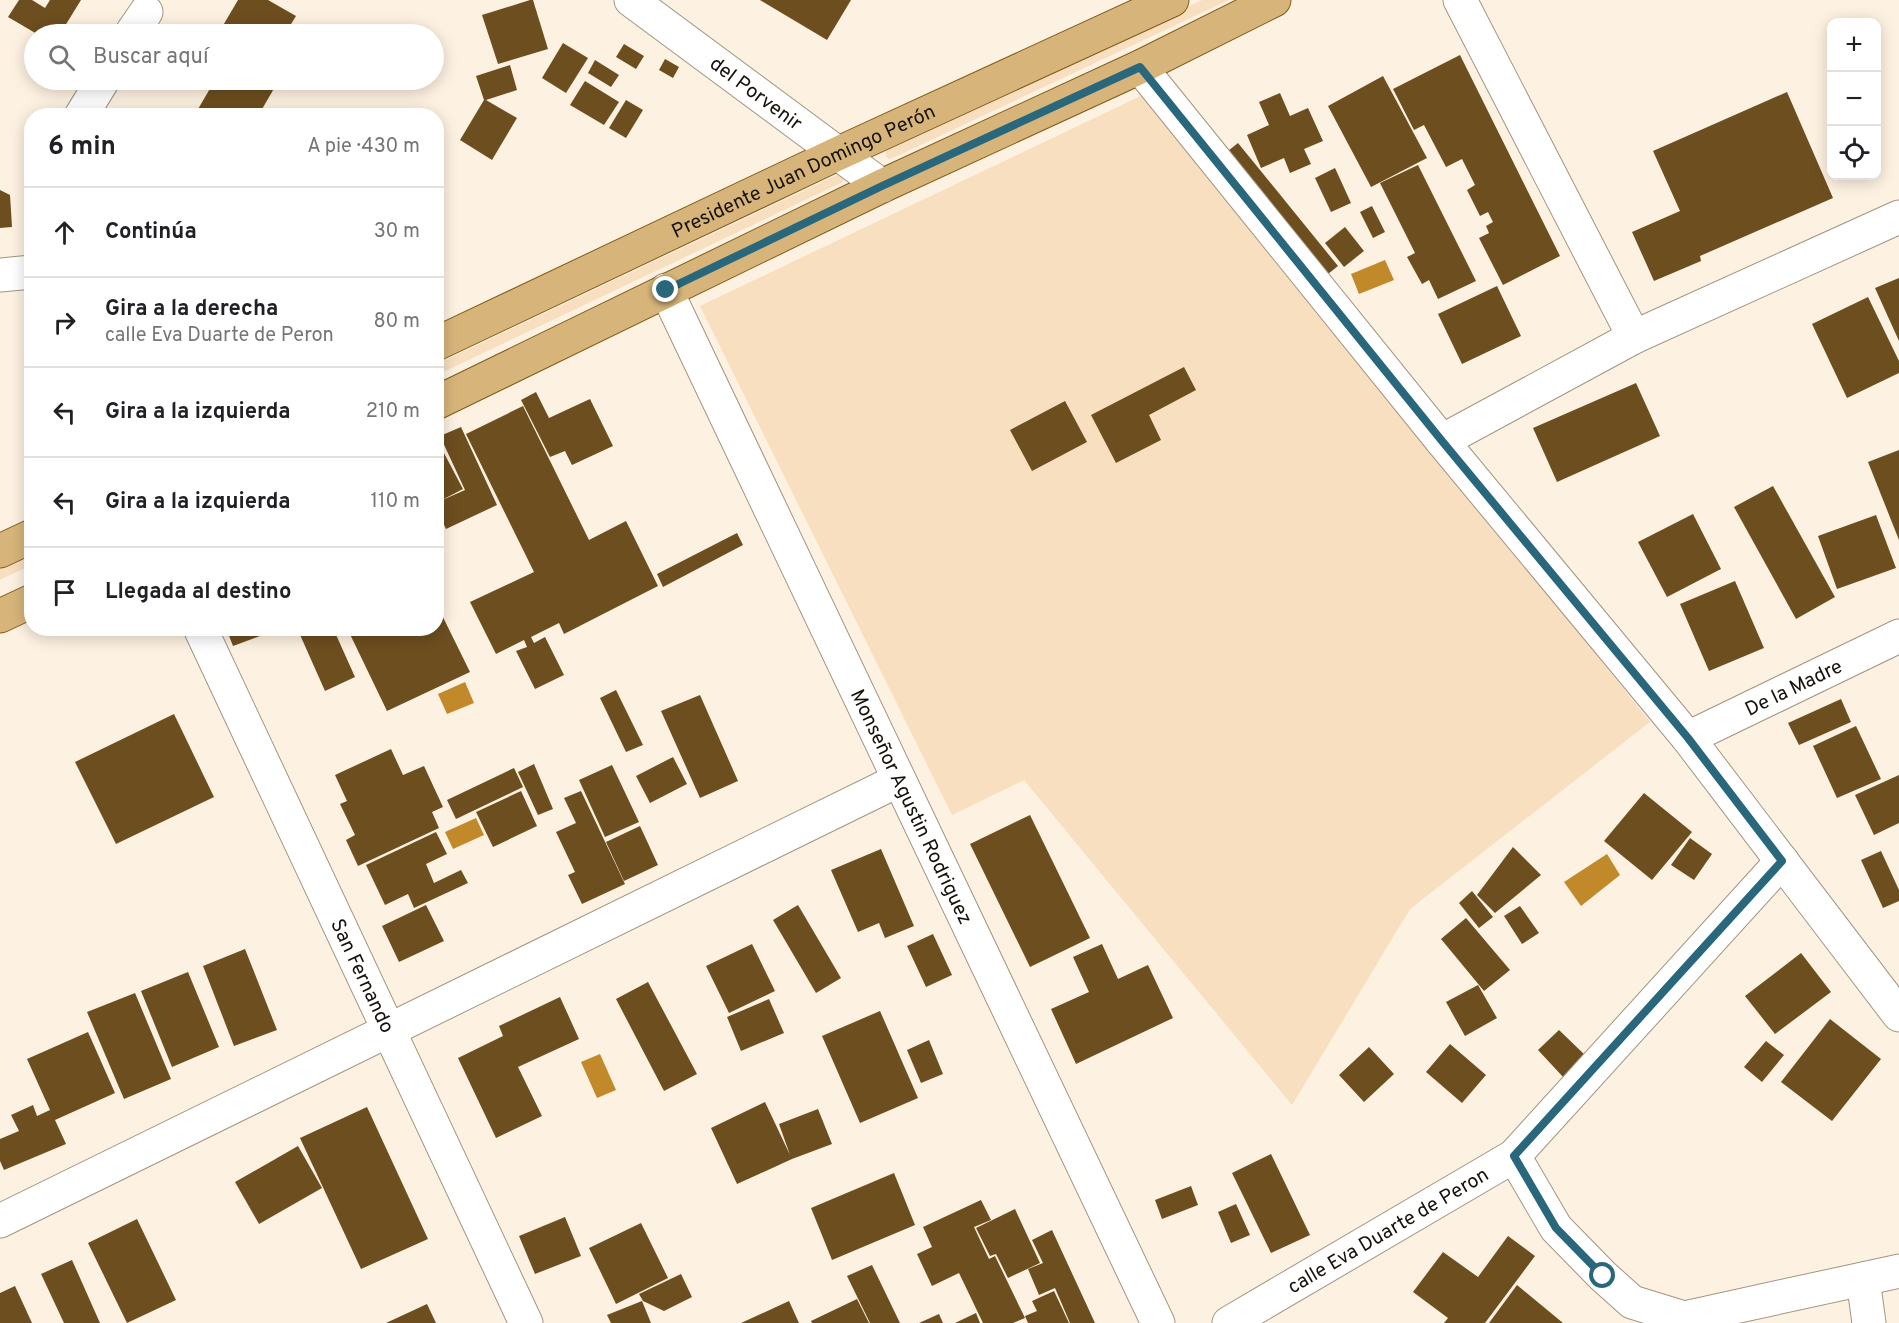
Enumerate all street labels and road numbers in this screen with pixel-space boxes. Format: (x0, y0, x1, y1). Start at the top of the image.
street label: del Porvenir (704, 52, 807, 137)
street label: Presidente Juan Domingo Perón (668, 99, 940, 245)
street label: De la Madre (1741, 654, 1847, 723)
street label: Monseñor Agustin Rodriguez (843, 686, 977, 929)
street label: San Fernando (323, 915, 399, 1038)
street label: calle Eva Duarte de Peron (1283, 1163, 1494, 1301)

